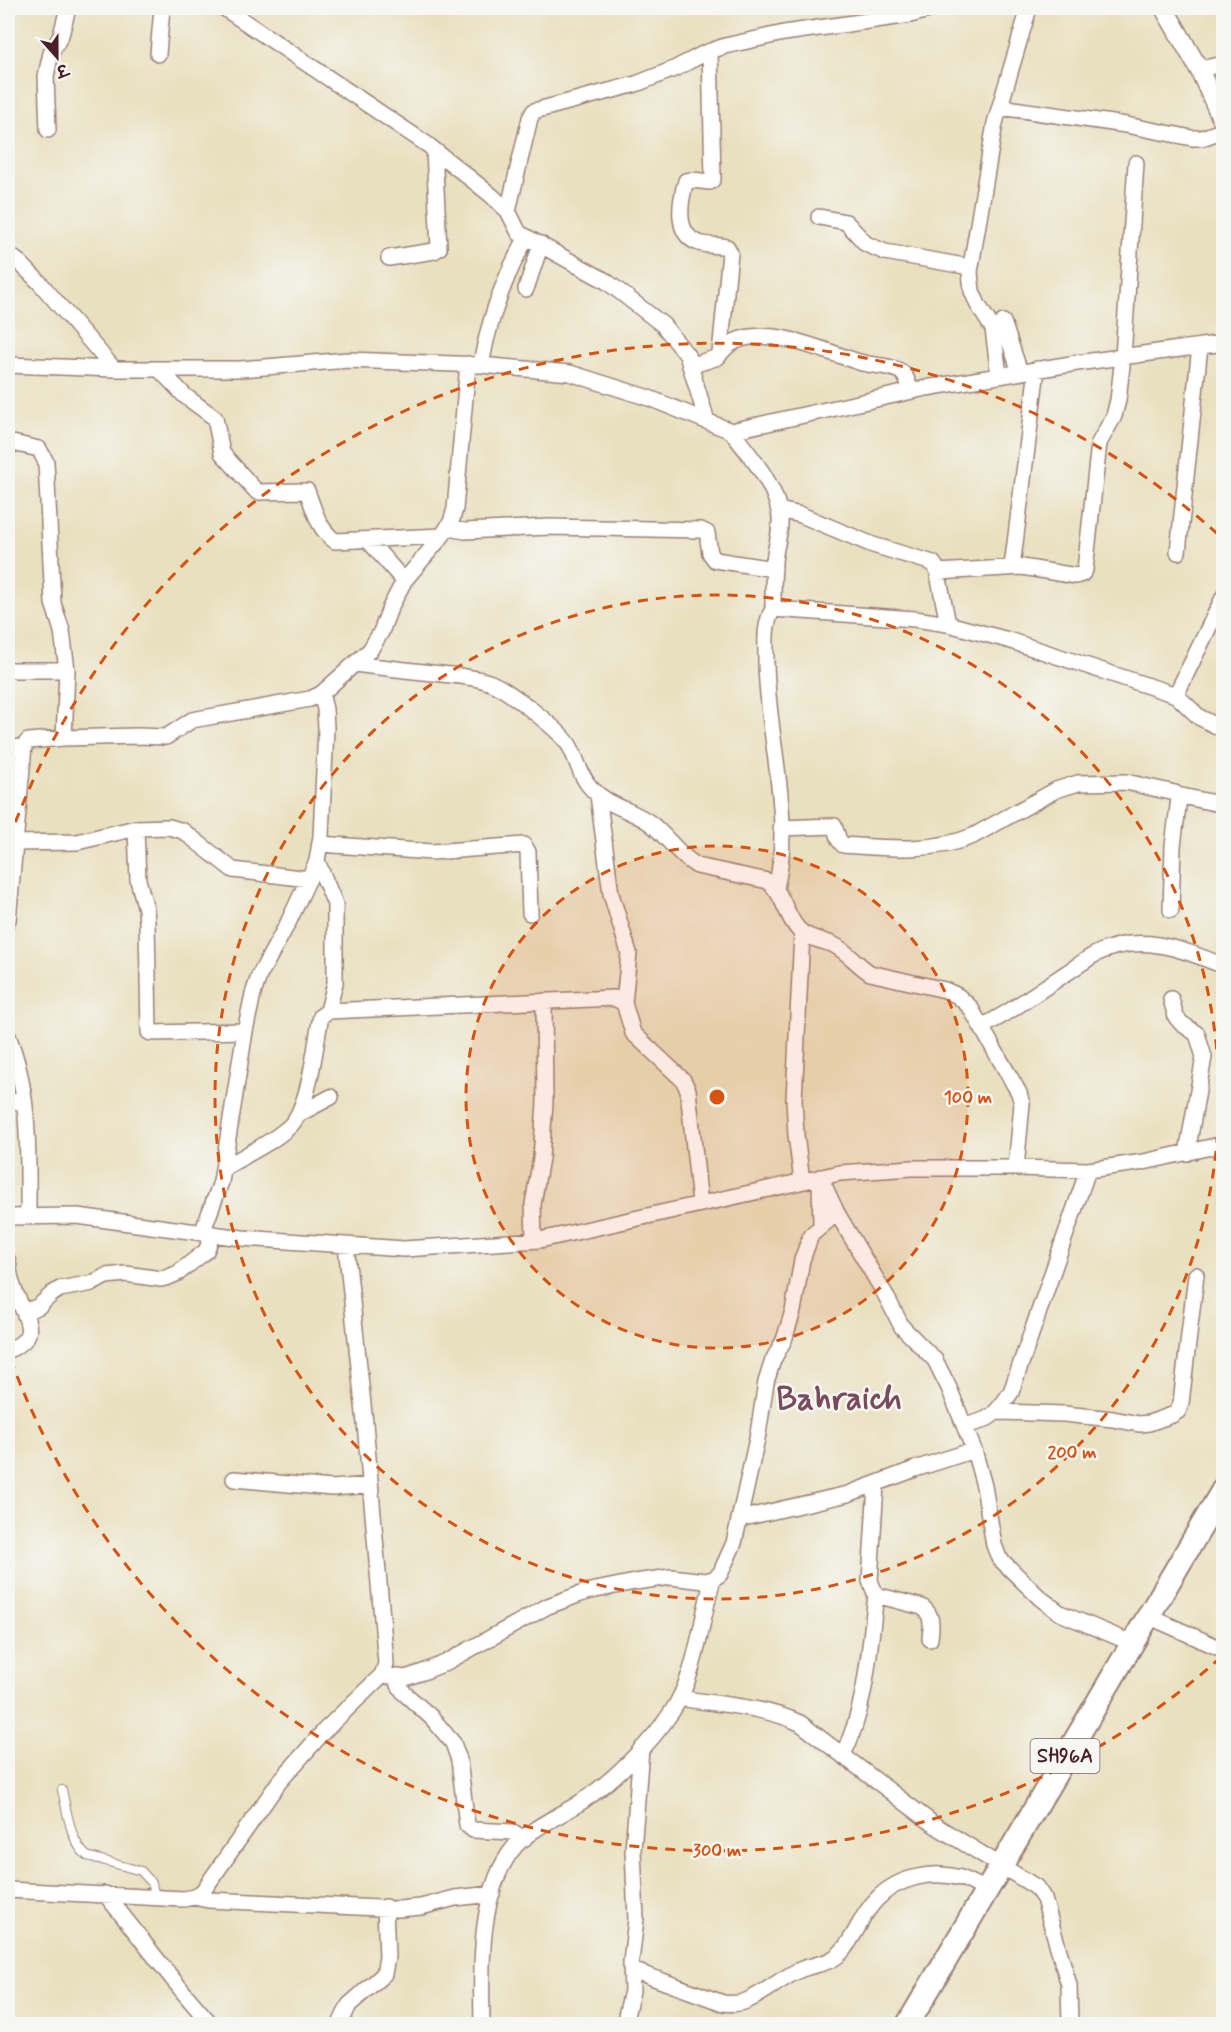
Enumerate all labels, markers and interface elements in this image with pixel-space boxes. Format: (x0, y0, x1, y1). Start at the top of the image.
north arrow (27, 27, 87, 87)
text: उ (52, 57, 72, 82)
text: 100 m (944, 1086, 992, 1110)
centre of rings (707, 1087, 727, 1107)
district label: Bahraich (776, 1378, 902, 1422)
text: 200 m (1047, 1441, 1097, 1465)
road number: SH96A (1030, 1739, 1100, 1773)
text: 300 m (693, 1839, 741, 1863)

